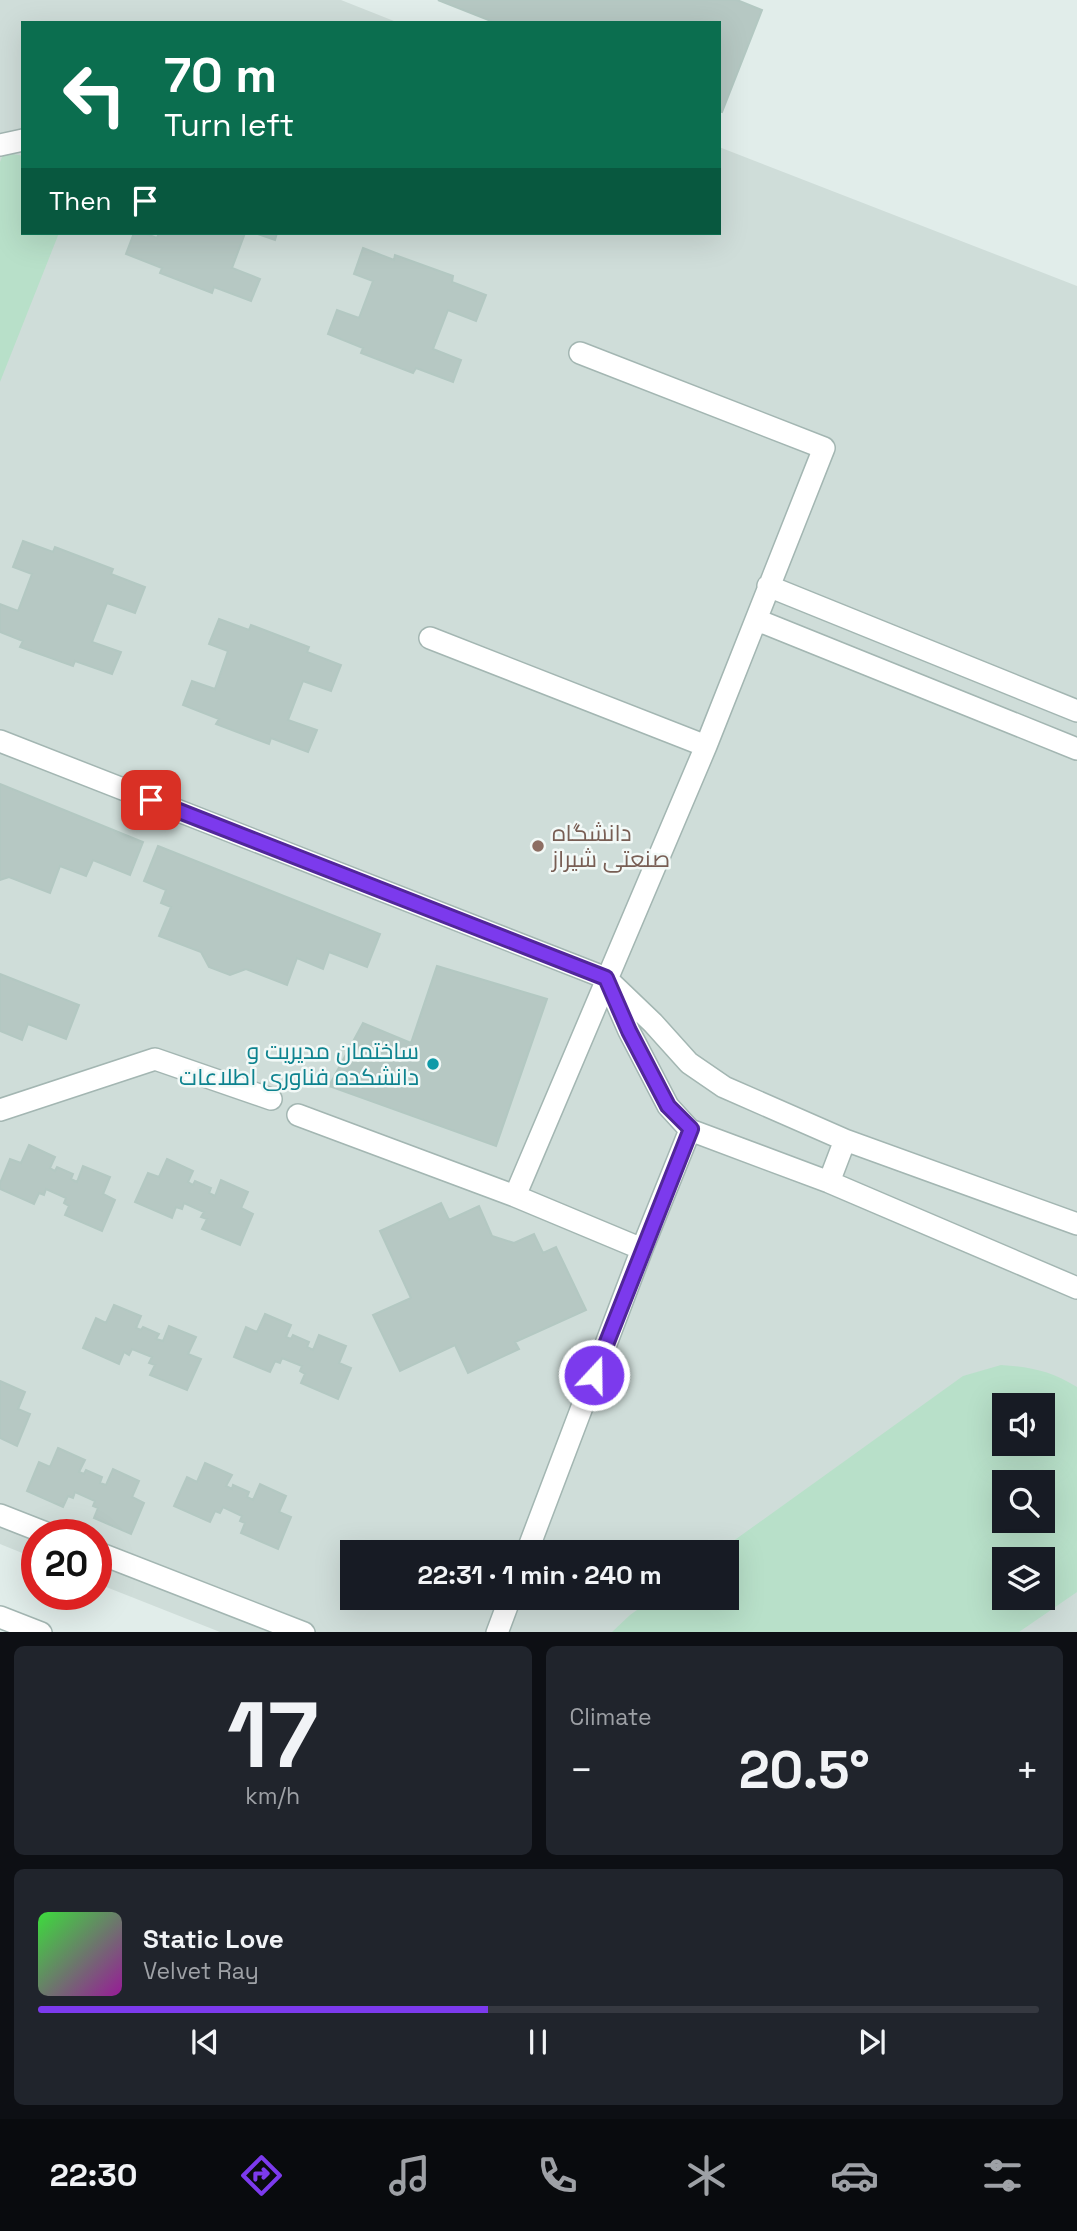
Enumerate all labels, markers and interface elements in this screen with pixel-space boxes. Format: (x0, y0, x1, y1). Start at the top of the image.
text: 70 m (164, 44, 277, 106)
icon: left (49, 49, 140, 140)
text: Turn left (164, 105, 294, 145)
icon: arrive (126, 182, 164, 220)
text: Then (49, 184, 112, 218)
pin (121, 770, 181, 830)
icon: arrive (132, 781, 170, 819)
place label: دانشگاه صنعتی شیراز (550, 818, 670, 874)
marker: دانشگاه صنعتی شیراز (530, 838, 546, 854)
place label: ساختمان مدیریت و دانشکده فناوری اطلاعات (179, 1036, 419, 1092)
marker: ساختمان مدیریت و دانشکده فناوری اطلاعات (425, 1056, 441, 1072)
position arrow (557, 1338, 631, 1412)
map controls (992, 1393, 1055, 1610)
button: sound (992, 1393, 1055, 1456)
button: search (992, 1470, 1055, 1533)
speed limit sign: 20 (21, 1519, 112, 1610)
button: layers (992, 1547, 1055, 1610)
text: 22:31 · 1 min · 240 m (417, 1558, 662, 1592)
text: 17 (227, 1677, 319, 1794)
text: Climate (570, 1702, 652, 1732)
text: 20.5° (739, 1737, 870, 1803)
text: − (570, 1746, 593, 1794)
text: + (1015, 1746, 1039, 1794)
text: km/h (245, 1781, 300, 1811)
text: Static Love (143, 1922, 284, 1956)
text: Velvet Ray (143, 1956, 259, 1986)
icon: previous (186, 2023, 224, 2061)
icon: pause (519, 2023, 557, 2061)
icon: next (853, 2023, 891, 2061)
icon: directions (237, 2151, 286, 2200)
icon: music (385, 2151, 434, 2200)
icon: phone (533, 2151, 582, 2200)
icon: climate (682, 2151, 731, 2200)
icon: car (830, 2151, 879, 2200)
icon: filters (978, 2151, 1027, 2200)
text: 22:30 (50, 2155, 137, 2195)

